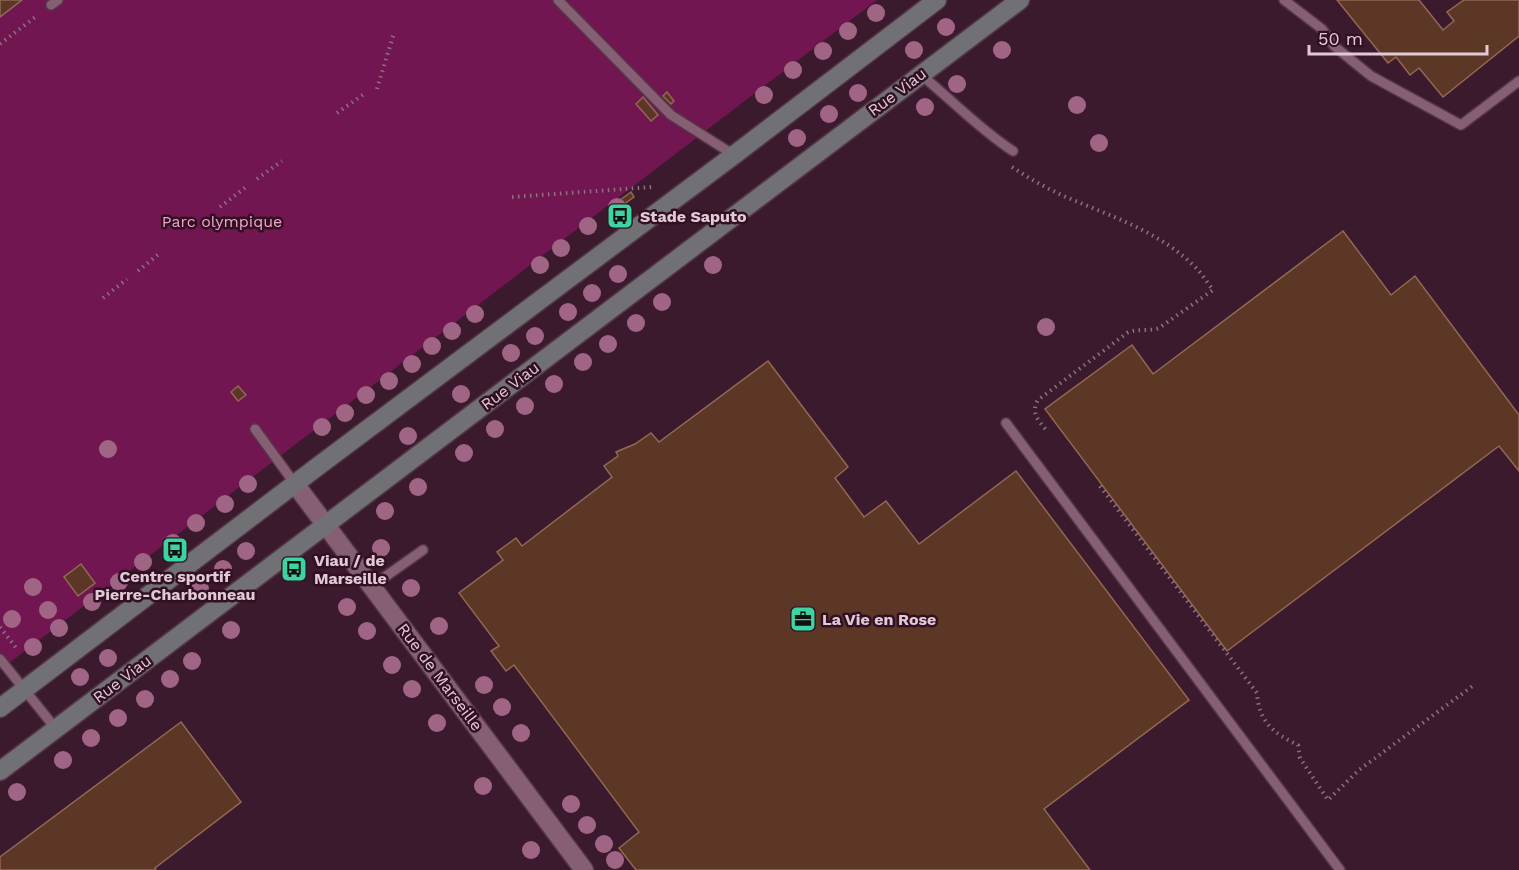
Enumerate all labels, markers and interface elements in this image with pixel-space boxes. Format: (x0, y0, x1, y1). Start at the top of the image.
scale bar (1309, 18, 1488, 56)
text: 50 m (1318, 28, 1363, 49)
street label: Rue Viau (864, 64, 930, 120)
bus stop icon: Stade Saputo (605, 201, 635, 231)
place label: Stade Saputo (640, 207, 747, 226)
park label: Parc olympique (162, 212, 282, 231)
street label: Rue Viau (477, 358, 543, 414)
bus stop icon: Centre sportif Pierre-Charbonneau (160, 535, 190, 565)
place label: Viau / de Marseille (314, 551, 387, 588)
bus stop icon: Viau / de Marseille (279, 554, 309, 584)
place label: Centre sportif Pierre-Charbonneau (95, 567, 255, 604)
office icon: La Vie en Rose (788, 604, 818, 634)
place label: La Vie en Rose (822, 610, 936, 629)
street label: Rue de Marseille (393, 620, 487, 734)
street label: Rue Viau (89, 651, 155, 707)

